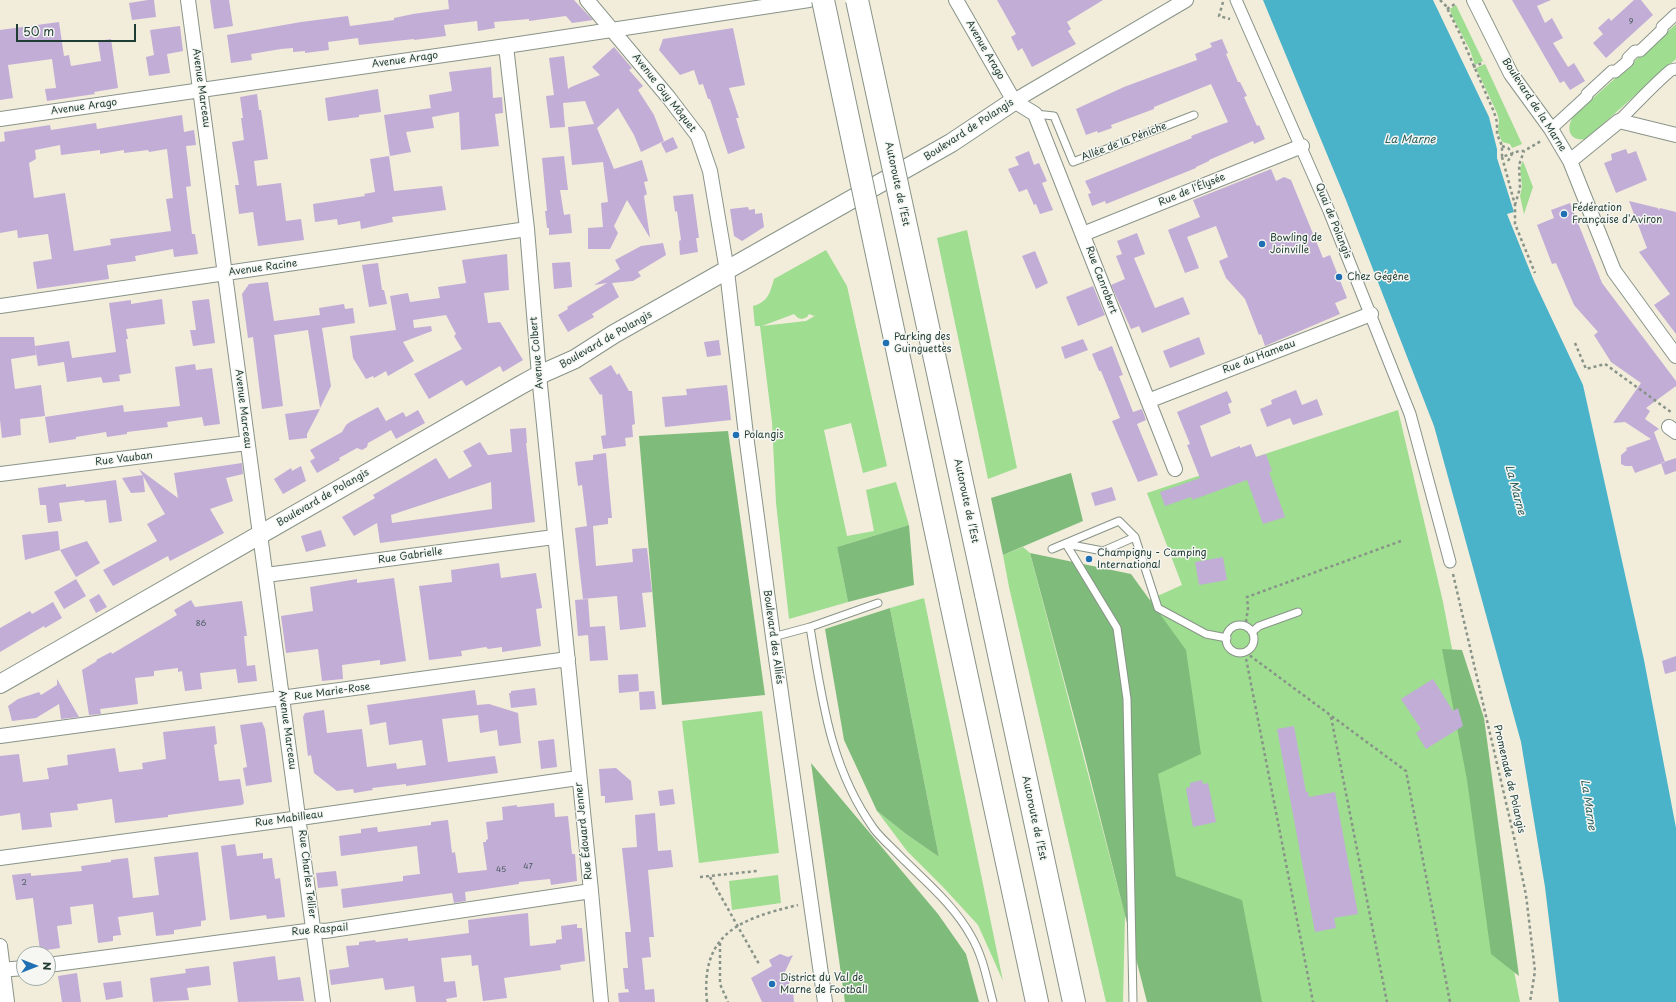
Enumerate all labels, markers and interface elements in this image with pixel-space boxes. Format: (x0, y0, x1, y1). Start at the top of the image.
scale bar (18, 16, 138, 42)
house number: 9 (1629, 17, 1633, 27)
street label: Avenue Arago (963, 18, 1007, 82)
text: 50 m (23, 22, 54, 40)
street label: Avenue Marceau (189, 48, 213, 128)
street label: Avenue Arago (371, 49, 439, 71)
street label: Avenue Guy Môquet (630, 51, 698, 135)
street label: Boulevard de la Marne (1499, 56, 1569, 154)
street label: Avenue Arago (50, 96, 118, 118)
street label: Boulevard de Polangis (922, 96, 1016, 164)
street label: Allée de la Péniche (1080, 120, 1168, 164)
water label: La Marne (1384, 133, 1436, 147)
street label: Autoroute de l’Est (882, 141, 912, 227)
street label: Rue de l'Élysée (1157, 171, 1227, 209)
street label: Quai de Polangis (1312, 182, 1354, 260)
place label: Fédération Française d'Aviron (1572, 202, 1662, 226)
marker: Fédération Française d'Aviron (1559, 209, 1569, 219)
place label: Bowling de Joinville (1270, 232, 1322, 256)
marker: Bowling de Joinville (1257, 239, 1267, 249)
street label: Rue Canrobert (1083, 245, 1119, 315)
street label: Avenue Racine (228, 257, 298, 279)
place label: Chez Gégène (1347, 271, 1409, 283)
marker: Chez Gégène (1334, 272, 1344, 282)
street label: Boulevard de Polangis (558, 309, 654, 371)
street label: Avenue Colbert (528, 316, 546, 390)
place label: Parking des Guinguettes (894, 331, 951, 354)
marker: Parking des Guinguettes (881, 338, 891, 348)
street label: Rue du Hameau (1221, 338, 1297, 376)
street label: Avenue Marceau (232, 369, 254, 449)
place label: Polangis (744, 429, 784, 441)
marker: Polangis (731, 430, 741, 440)
street label: Rue Vauban (95, 450, 153, 468)
street label: Autoroute de l’Est (951, 458, 981, 544)
water label: La Marne (1502, 463, 1528, 517)
street label: Boulevard de Polangis (275, 467, 371, 529)
street label: Rue Gabrielle (377, 546, 443, 566)
place label: Champigny - Camping International (1097, 547, 1207, 570)
marker: Champigny - Camping International (1084, 554, 1094, 564)
street label: Boulevard des Alliés (760, 589, 786, 685)
house number: 86 (196, 619, 206, 629)
street label: Rue Marie-Rose (293, 681, 371, 703)
street label: Avenue Marceau (275, 690, 299, 770)
street label: Promenade de Polangis (1491, 724, 1527, 834)
street label: Autoroute de l’Est (1019, 775, 1049, 861)
water label: La Marne (1577, 779, 1599, 831)
street label: Rue Édouard Jenner (573, 782, 595, 880)
street label: Rue Mabilleau (254, 808, 324, 830)
street label: Rue Charles Tellier (296, 829, 318, 919)
house number: 47 (523, 862, 533, 872)
house number: 45 (496, 865, 506, 875)
house number: 2 (21, 878, 27, 888)
street label: Rue Raspail (291, 922, 349, 938)
north arrow (16, 946, 56, 986)
text: N (39, 962, 56, 970)
place label: District du Val de Marne de Football (780, 972, 868, 996)
marker: District du Val de Marne de Football (767, 979, 777, 989)

